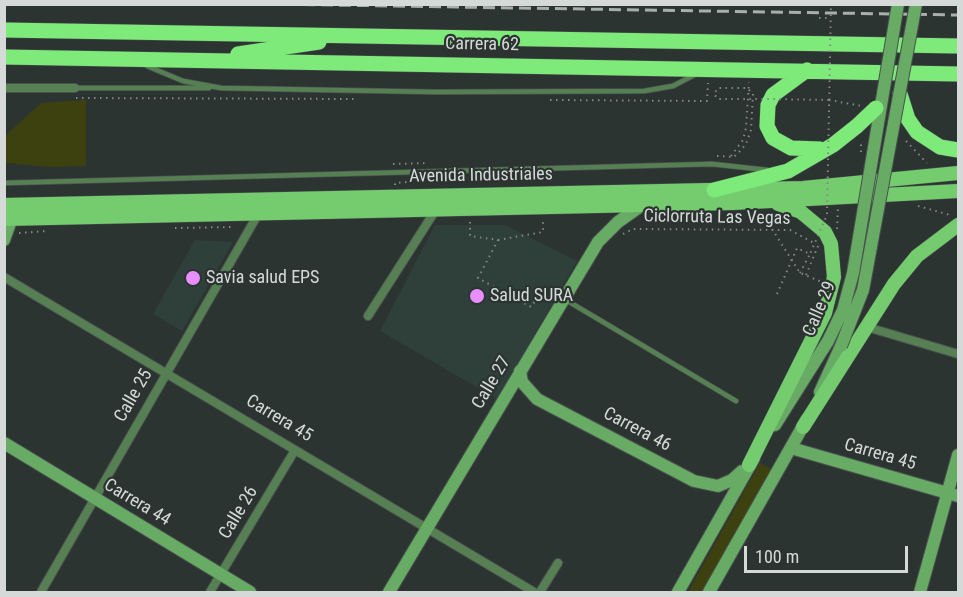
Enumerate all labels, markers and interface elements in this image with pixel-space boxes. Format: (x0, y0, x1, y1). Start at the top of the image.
street label: Carrera 62 (445, 34, 519, 56)
street label: Avenida Industriales (409, 164, 553, 188)
street label: Ciclorruta Las Vegas (643, 206, 791, 230)
place label: Savia salud EPS (206, 267, 319, 289)
marker: Savia salud EPS (184, 269, 202, 287)
street label: Calle 29 (799, 278, 841, 340)
place label: Salud SURA (490, 285, 573, 307)
marker: Salud SURA (468, 287, 486, 305)
street label: Calle 27 (468, 353, 516, 413)
street label: Calle 25 (110, 366, 158, 426)
street label: Carrera 45 (242, 391, 316, 447)
street label: Carrera 46 (599, 403, 675, 457)
street label: Carrera 45 (842, 434, 918, 476)
street label: Carrera 44 (100, 475, 174, 531)
street label: Calle 26 (215, 483, 263, 543)
scale bar (747, 534, 910, 572)
text: 100 m (755, 546, 799, 567)

